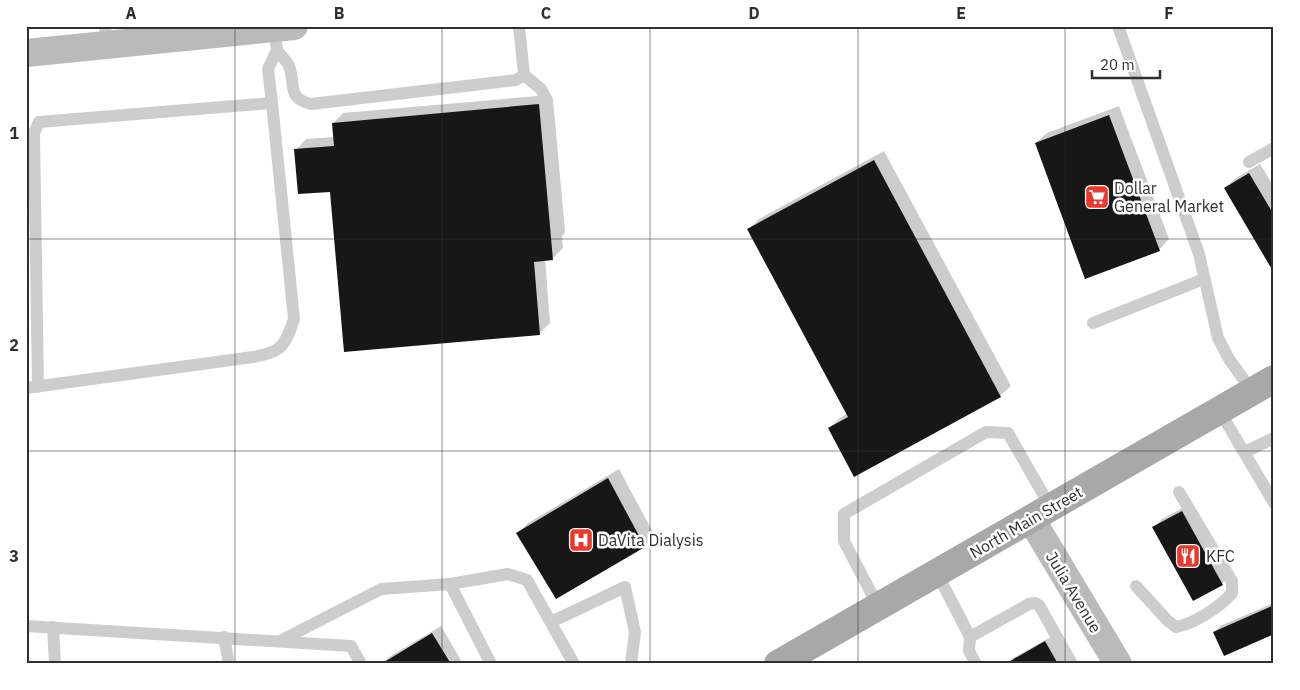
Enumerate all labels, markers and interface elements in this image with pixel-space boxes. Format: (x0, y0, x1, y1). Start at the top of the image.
text: A (126, 3, 137, 23)
text: B (334, 3, 345, 23)
text: C (541, 3, 551, 23)
text: D (748, 3, 760, 23)
text: E (956, 3, 966, 23)
text: F (1164, 3, 1174, 23)
scale bar (1092, 48, 1160, 80)
text: 20 m (1100, 55, 1135, 74)
text: 1 (9, 123, 19, 143)
place label: Dollar General Market (1114, 178, 1224, 216)
supermarket icon: Dollar General Market (1084, 184, 1110, 210)
text: 2 (9, 335, 19, 355)
street label: North Main Street (966, 482, 1086, 562)
hospital icon: DaVita Dialysis (568, 527, 594, 553)
place label: DaVita Dialysis (598, 530, 703, 550)
restaurant icon: KFC (1175, 543, 1201, 569)
text: 3 (9, 546, 19, 566)
place label: KFC (1206, 546, 1235, 566)
street label: Julia Avenue (1042, 548, 1106, 636)

